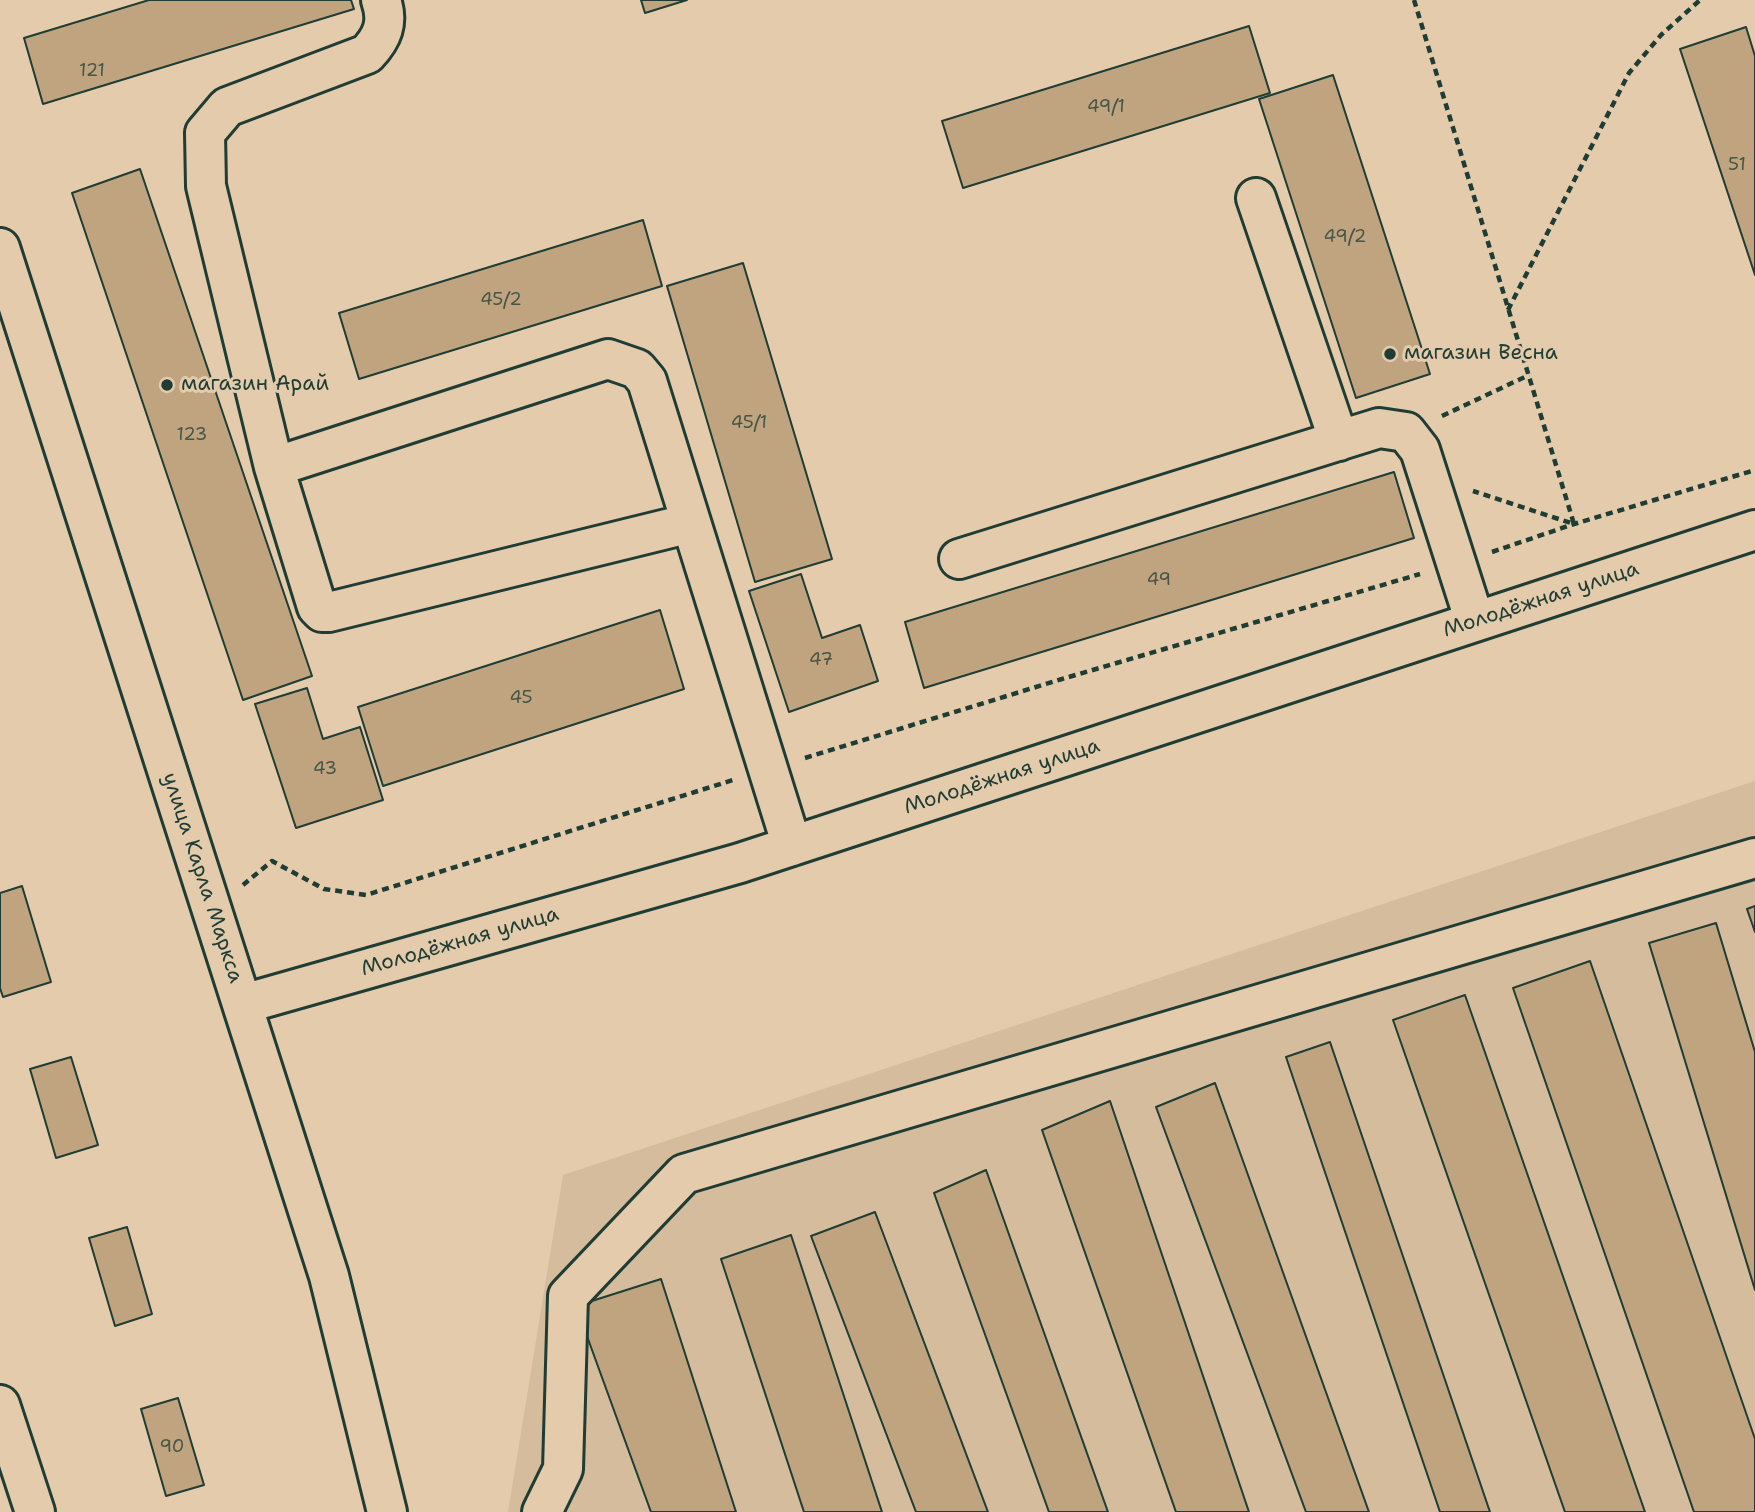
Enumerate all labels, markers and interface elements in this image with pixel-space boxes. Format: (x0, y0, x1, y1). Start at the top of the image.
house number: 121 (79, 60, 105, 82)
house number: 49/1 (1087, 96, 1125, 118)
house number: 51 (1728, 154, 1746, 176)
house number: 49/2 (1324, 226, 1366, 248)
house number: 45/2 (480, 289, 522, 311)
place label: магазин Весна (1404, 341, 1558, 367)
marker: магазин Весна (1382, 346, 1398, 362)
place label: магазин Арай (181, 372, 329, 398)
marker: магазин Арай (159, 377, 175, 393)
house number: 45/1 (731, 412, 767, 434)
house number: 123 (177, 424, 207, 446)
street label: Молодёжная улица (1440, 556, 1642, 644)
house number: 49 (1147, 569, 1171, 591)
house number: 47 (809, 649, 833, 671)
house number: 45 (509, 687, 533, 709)
street label: Молодёжная улица (901, 733, 1103, 821)
house number: 43 (313, 758, 337, 780)
street label: улица Карла Маркса (156, 770, 248, 986)
street label: Молодёжная улица (358, 902, 562, 982)
house number: 90 (160, 1436, 184, 1458)

